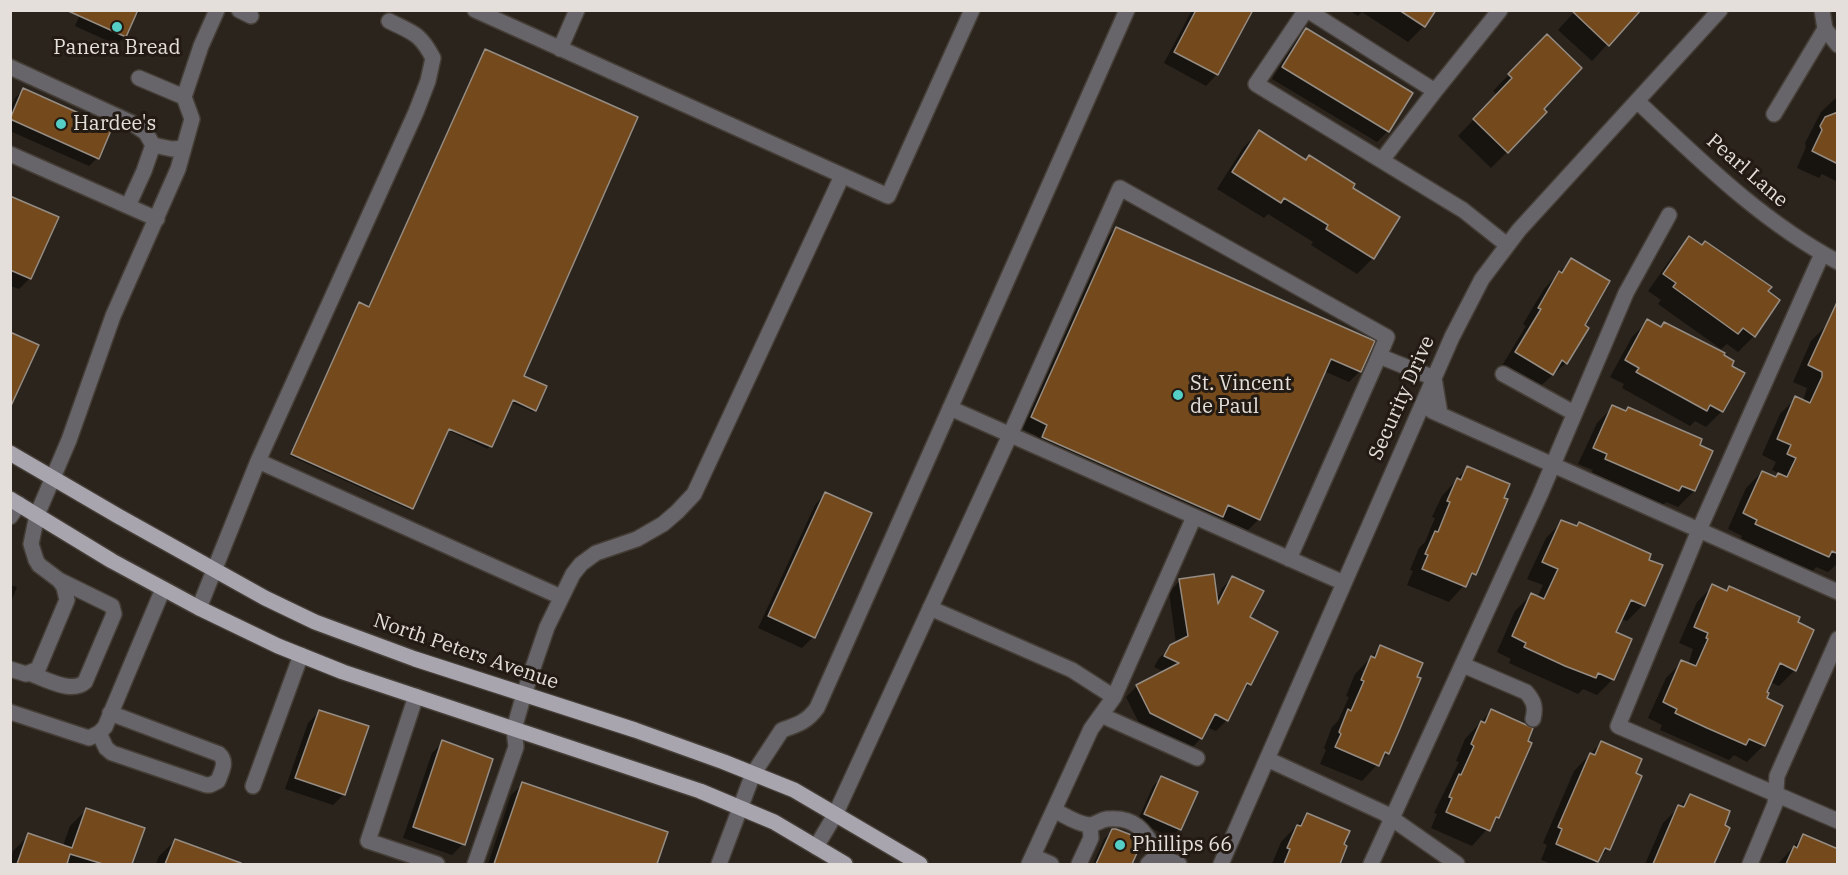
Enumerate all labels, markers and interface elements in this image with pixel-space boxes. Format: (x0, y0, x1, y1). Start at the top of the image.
marker: Panera Bread (110, 20, 124, 34)
place label: Panera Bread (53, 36, 181, 60)
place label: Hardee's (73, 112, 156, 136)
marker: Hardee's (54, 117, 68, 131)
street label: Pearl Lane (1701, 129, 1793, 213)
street label: Security Drive (1364, 332, 1440, 464)
place label: St. Vincent de Paul (1190, 372, 1292, 419)
marker: St. Vincent de Paul (1171, 388, 1185, 402)
street label: North Peters Avenue (370, 609, 562, 695)
place label: Phillips 66 (1132, 833, 1232, 857)
marker: Phillips 66 (1113, 838, 1127, 852)

